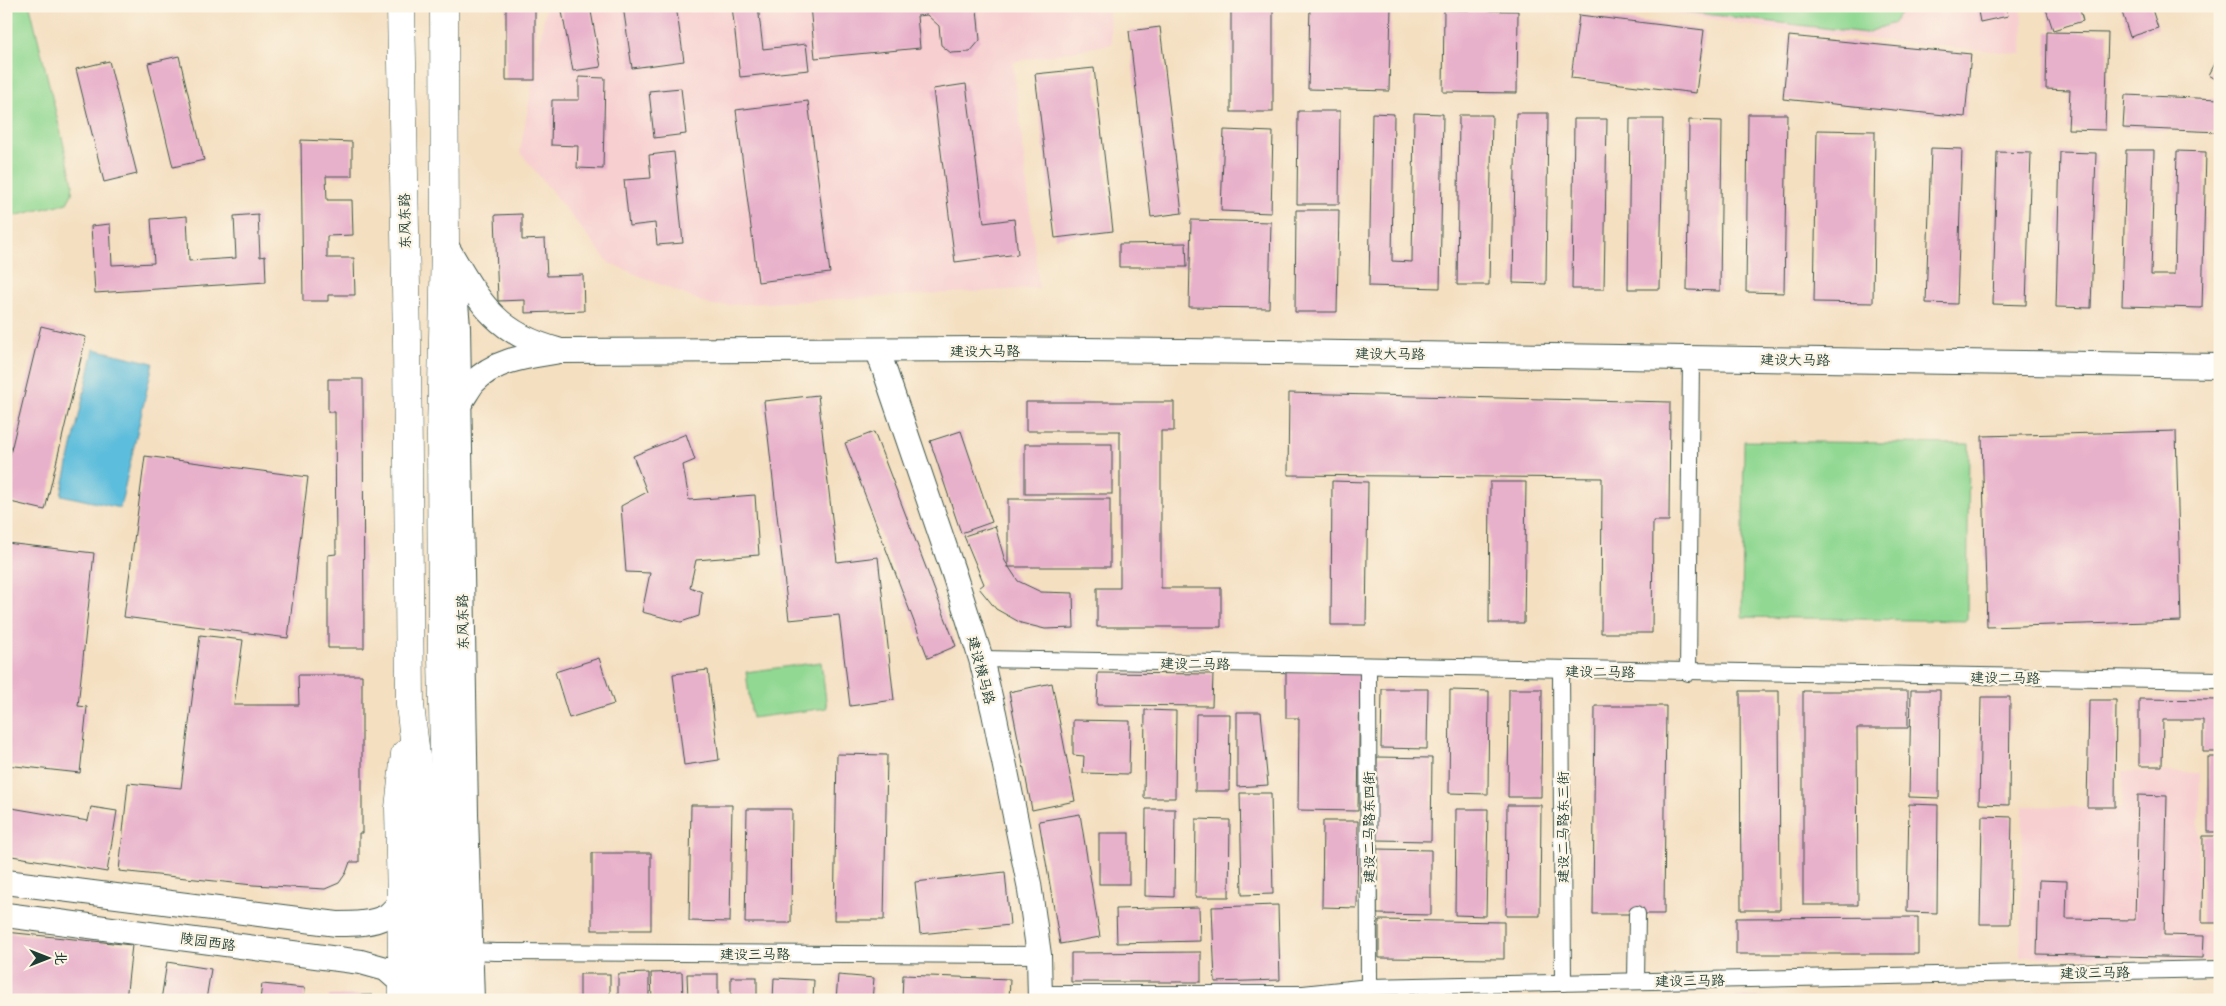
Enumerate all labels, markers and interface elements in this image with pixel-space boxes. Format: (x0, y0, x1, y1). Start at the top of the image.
street label: 东风东路 (394, 193, 414, 249)
street label: 建设大马路 (950, 341, 1020, 360)
street label: 建设大马路 (1355, 343, 1425, 363)
street label: 建设大马路 (1760, 349, 1830, 369)
street label: 东风东路 (452, 594, 472, 650)
street label: 建设横马路 (964, 634, 1000, 706)
street label: 建设二马路 (1160, 653, 1230, 673)
street label: 建设二马路 (1565, 661, 1635, 681)
street label: 建设二马路 (1970, 667, 2040, 687)
street label: 建设二马路东四街 (1359, 771, 1378, 883)
street label: 建设二马路东三街 (1553, 771, 1572, 883)
street label: 陵园西路 (179, 928, 237, 954)
north arrow (22, 934, 72, 984)
street label: 建设三马路 (720, 944, 790, 963)
text: 北 (52, 951, 71, 965)
street label: 建设三马路 (2060, 962, 2130, 982)
street label: 建设三马路 (1655, 970, 1725, 990)

